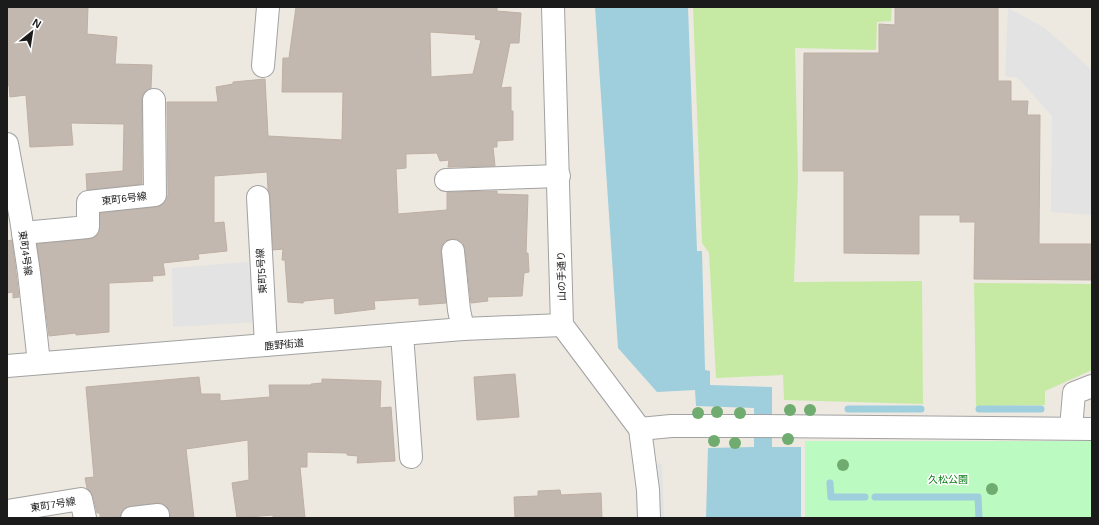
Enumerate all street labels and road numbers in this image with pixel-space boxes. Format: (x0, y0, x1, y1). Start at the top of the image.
street label: 東町6号線 (101, 190, 147, 207)
street label: 東町4号線 (17, 230, 34, 276)
street label: 東町5号線 (254, 248, 269, 294)
street label: 山の手通り (556, 251, 567, 301)
street label: 鹿野街道 (264, 337, 304, 352)
street label: 東町7号線 (30, 495, 76, 513)

